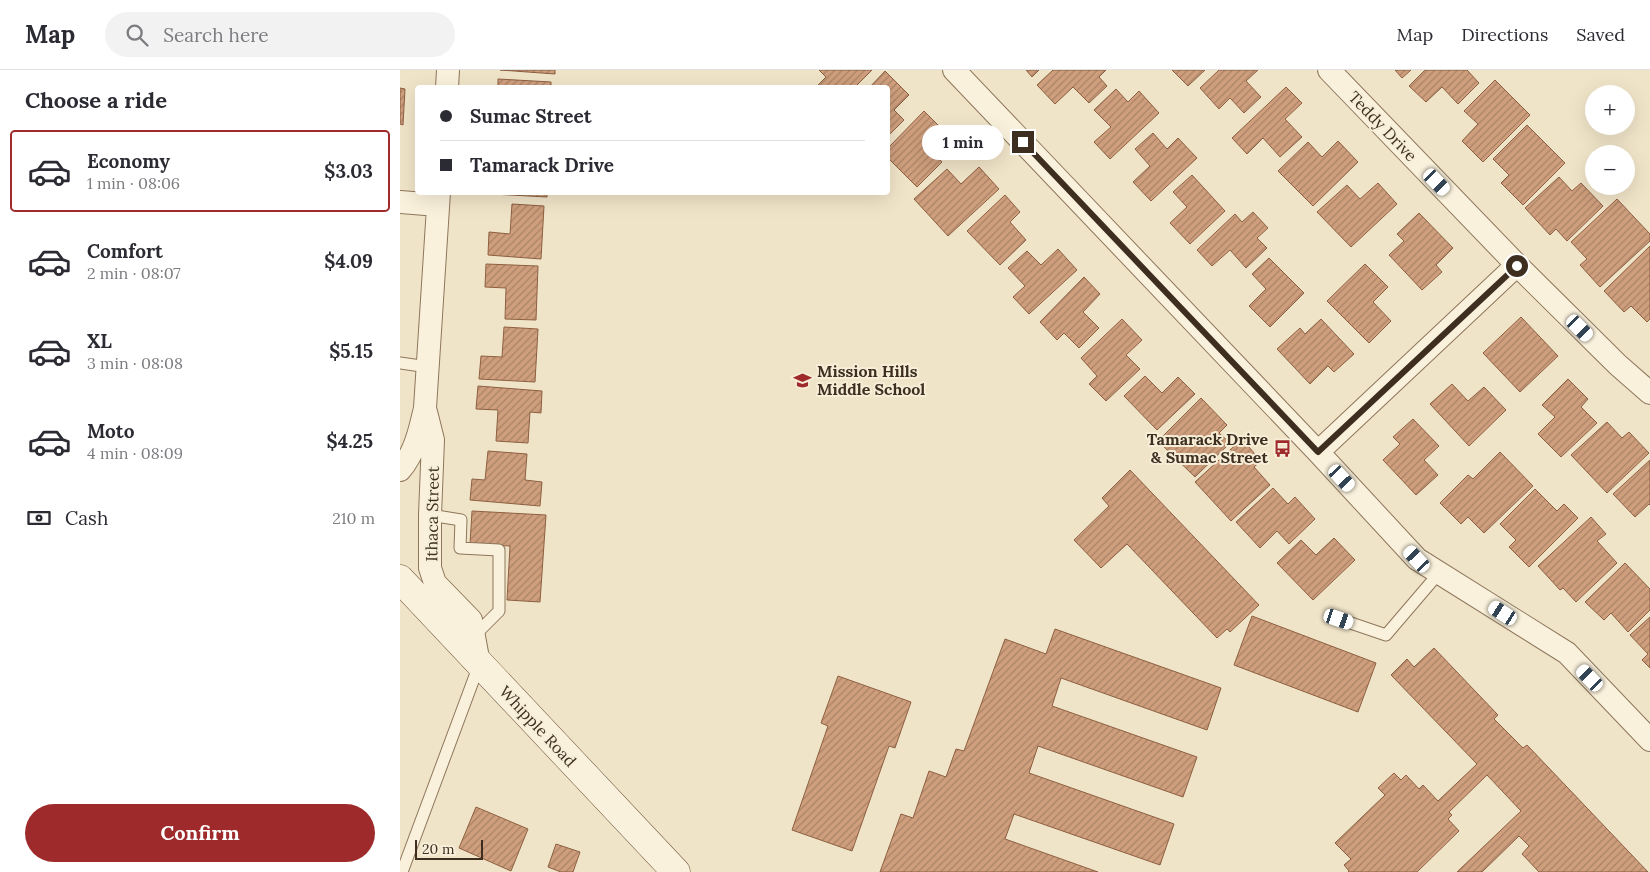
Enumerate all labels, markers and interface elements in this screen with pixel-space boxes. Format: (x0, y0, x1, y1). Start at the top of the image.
search box (105, 12, 455, 57)
text: Map (25, 19, 75, 50)
icon: search (123, 21, 151, 49)
text: Search here (163, 23, 269, 47)
text: Map (1397, 23, 1433, 46)
text: Directions (1461, 23, 1548, 46)
text: Saved (1576, 23, 1625, 46)
map controls (1585, 85, 1635, 195)
button: + (1585, 85, 1635, 135)
text: Choose a ride (25, 86, 167, 114)
street label: Teddy Drive (1345, 87, 1422, 165)
text: Sumac Street (470, 104, 592, 128)
callout: 1 min (923, 124, 1006, 160)
route end (1012, 131, 1034, 153)
text: 1 min (943, 132, 983, 152)
button: − (1585, 145, 1635, 195)
icon: car (27, 149, 72, 194)
text: Economy (87, 149, 170, 173)
text: Tamarack Drive (470, 153, 614, 177)
text: $3.03 (324, 159, 373, 183)
car (1421, 166, 1452, 198)
text: 1 min · 08:06 (87, 173, 180, 193)
icon: car (27, 239, 72, 284)
text: Comfort (87, 239, 163, 263)
text: $4.09 (324, 249, 373, 273)
route start (1506, 255, 1528, 277)
text: 2 min · 08:07 (87, 263, 181, 283)
car (1564, 312, 1595, 344)
icon: car (27, 329, 72, 374)
text: XL (87, 329, 112, 353)
text: $5.15 (329, 339, 373, 363)
text: 3 min · 08:08 (87, 353, 183, 373)
place label: Mission Hills Middle School (817, 361, 925, 399)
school or university icon: Mission Hills Middle School (793, 370, 813, 390)
icon: car (27, 419, 72, 464)
text: Moto (87, 419, 134, 443)
text: $4.25 (327, 429, 373, 453)
place label: Tamarack Drive & Sumac Street (1147, 429, 1268, 467)
bus stop icon: Tamarack Drive & Sumac Street (1272, 438, 1292, 458)
text: 4 min · 08:09 (87, 443, 183, 463)
car (1326, 462, 1357, 494)
street label: Ithaca Street (421, 465, 443, 562)
icon: cash (25, 504, 53, 532)
text: Cash (65, 506, 108, 530)
text: 210 m (332, 508, 375, 528)
car (1401, 543, 1432, 575)
car (1486, 599, 1519, 627)
car (1322, 607, 1355, 631)
car (1574, 662, 1605, 694)
street label: Whipple Road (495, 681, 581, 771)
button: Confirm (25, 804, 375, 862)
scale bar (415, 837, 482, 860)
text: 20 m (422, 840, 454, 858)

